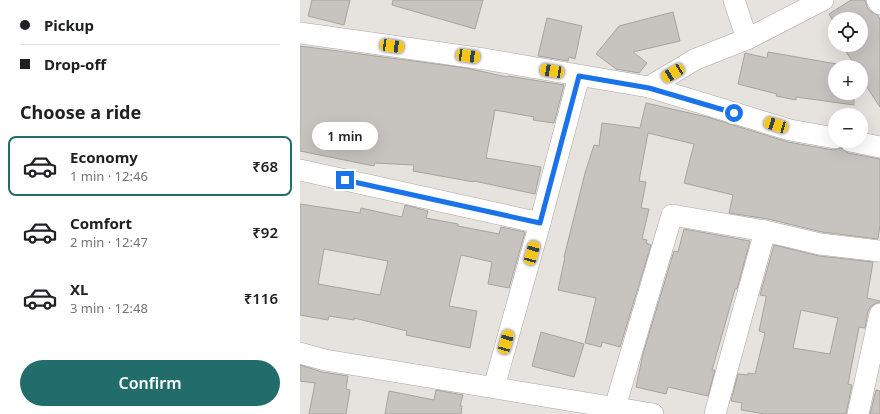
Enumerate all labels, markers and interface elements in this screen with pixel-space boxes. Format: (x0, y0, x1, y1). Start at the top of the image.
map controls (828, 12, 868, 148)
button: locate (828, 12, 868, 52)
text: Pickup (44, 15, 94, 35)
car (379, 38, 405, 54)
car (455, 48, 481, 64)
text: Drop-off (44, 54, 106, 74)
button: + (828, 60, 868, 100)
car (660, 62, 686, 84)
car (539, 63, 565, 79)
text: Choose a ride (20, 100, 141, 124)
route start (725, 104, 743, 122)
button: − (828, 108, 868, 148)
car (763, 116, 789, 134)
callout: 1 min (312, 122, 378, 150)
text: 1 min (327, 127, 363, 145)
text: Economy (70, 147, 138, 167)
icon: car (22, 148, 58, 184)
text: ₹68 (252, 156, 278, 176)
text: 1 min · 12:46 (70, 167, 148, 185)
route end (336, 171, 354, 189)
text: Comfort (70, 213, 132, 233)
icon: car (22, 214, 58, 250)
text: ₹92 (252, 222, 278, 242)
text: 2 min · 12:47 (70, 233, 148, 251)
car (523, 240, 541, 266)
text: XL (70, 279, 88, 299)
icon: car (22, 280, 58, 316)
text: ₹116 (244, 288, 278, 308)
text: 3 min · 12:48 (70, 299, 148, 317)
car (497, 329, 515, 355)
button: Confirm (20, 360, 280, 406)

